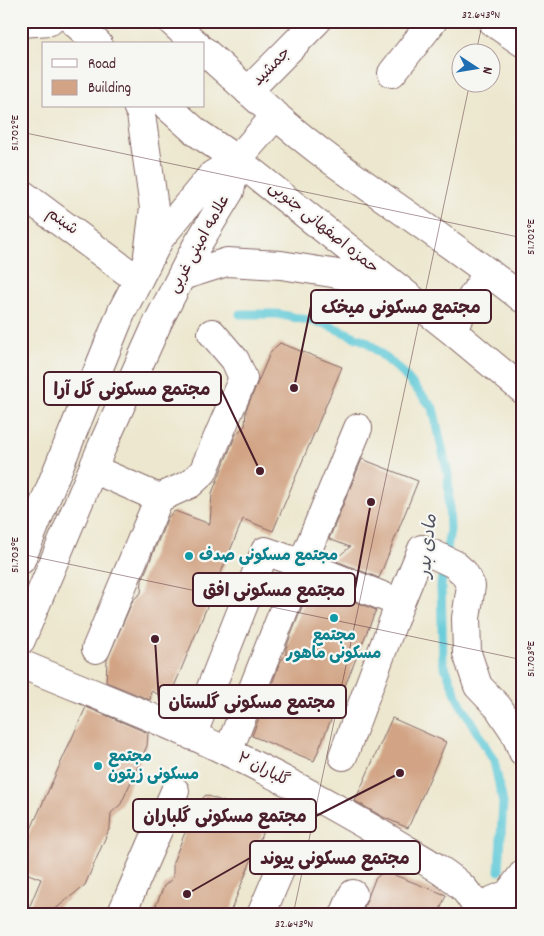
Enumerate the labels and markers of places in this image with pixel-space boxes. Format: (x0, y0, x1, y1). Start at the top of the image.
callout: مجتمع مسکونی میخک (311, 290, 491, 323)
callout: مجتمع مسکونی گل آرا (44, 372, 221, 405)
place label: مجتمع مسکونی صدف (199, 545, 338, 568)
marker: مجتمع مسکونی صدف (183, 550, 195, 562)
callout: مجتمع مسکونی افق (193, 573, 355, 606)
marker: مجتمع مسکونی ماهور (328, 612, 340, 624)
place label: مجتمع مسکونی ماهور (286, 625, 381, 666)
callout: مجتمع مسکونی گلستان (159, 685, 346, 718)
place label: مجتمع مسکونی زیتون (108, 746, 199, 787)
marker: مجتمع مسکونی زیتون (92, 760, 104, 772)
callout: مجتمع مسکونی گلباران (133, 799, 316, 832)
callout: مجتمع مسکونی پیوند (250, 841, 420, 874)

